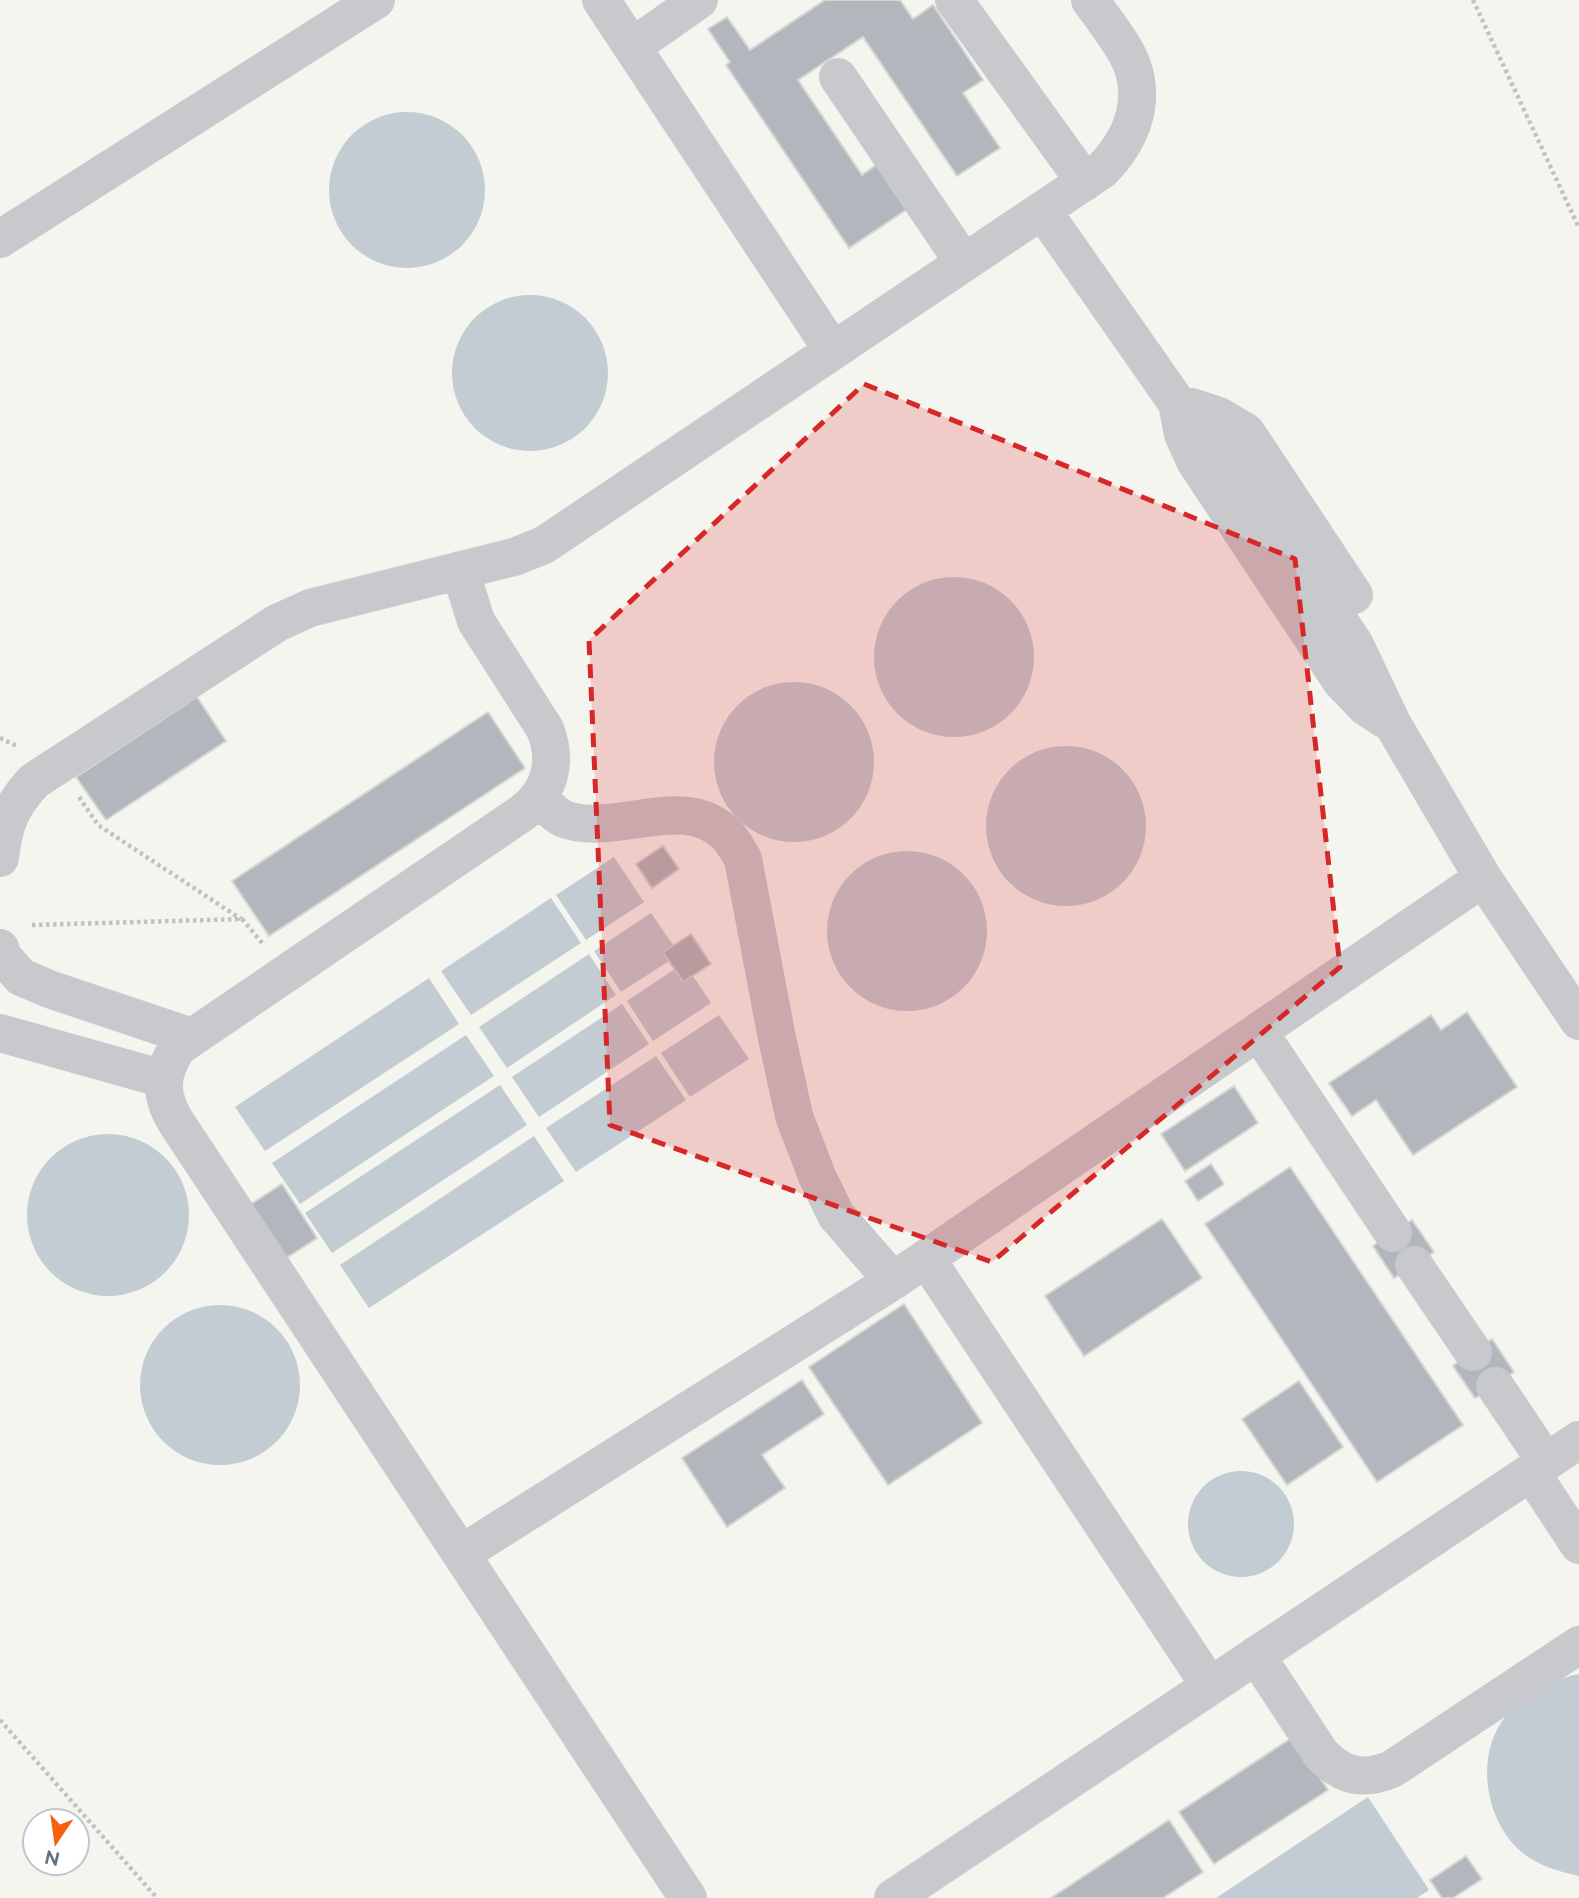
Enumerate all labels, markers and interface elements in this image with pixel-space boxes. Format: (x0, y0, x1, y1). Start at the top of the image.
north arrow (21, 1807, 91, 1877)
text: N (43, 1846, 62, 1871)

